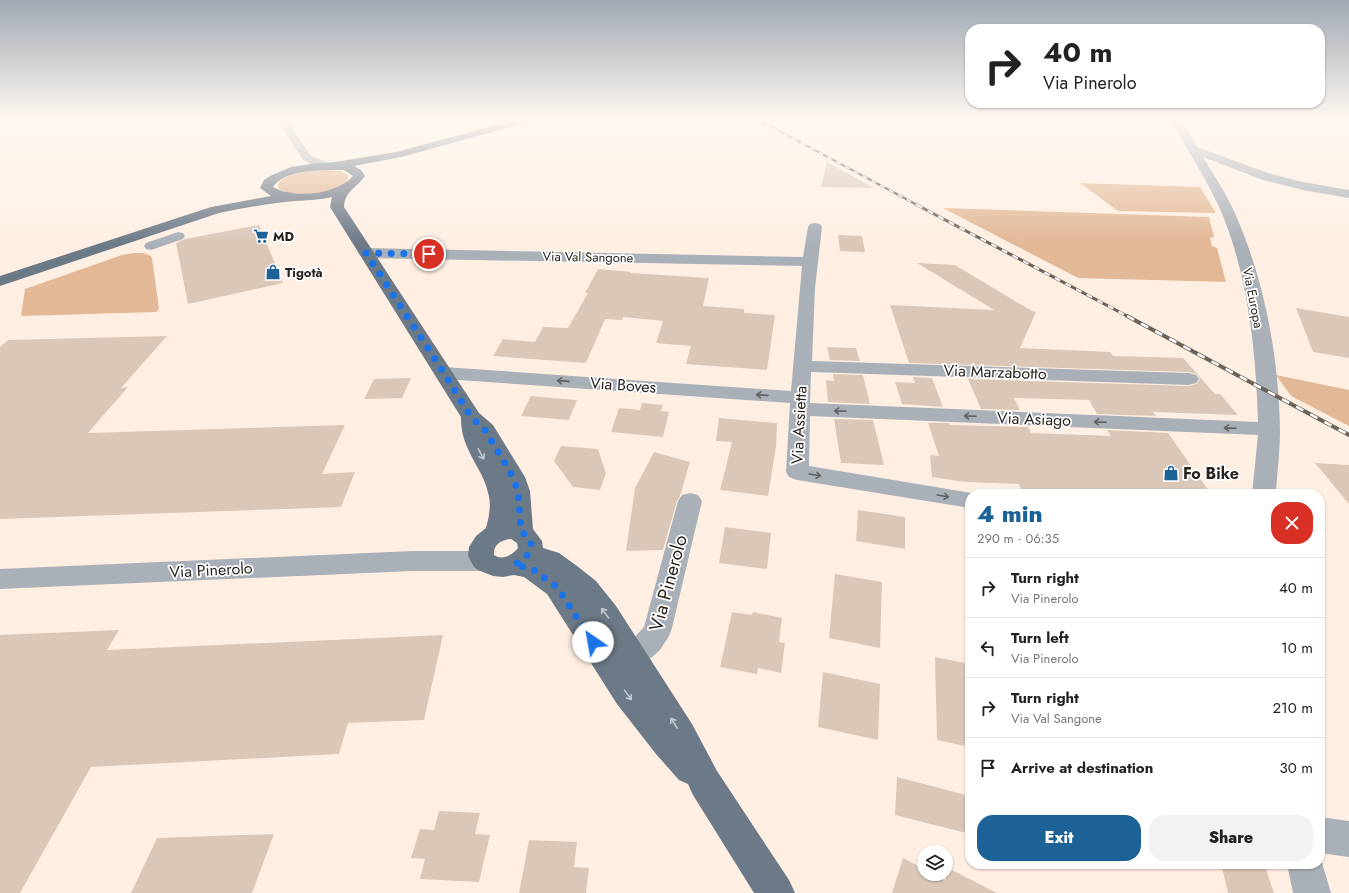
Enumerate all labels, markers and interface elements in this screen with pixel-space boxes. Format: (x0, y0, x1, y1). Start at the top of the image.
text: 40 m (1043, 32, 1112, 73)
icon: right (977, 40, 1029, 92)
text: Via Pinerolo (1043, 70, 1137, 96)
supermarket icon: MD (252, 227, 270, 245)
place label: MD (273, 227, 295, 246)
pin (412, 237, 446, 271)
icon: arrive (418, 243, 440, 265)
street label: Via Val Sangone (542, 247, 634, 267)
shop icon: Tigotà (264, 263, 282, 281)
place label: Tigotà (285, 263, 323, 282)
street label: Via Europa (1238, 266, 1268, 330)
street label: Via Marzabotto (943, 359, 1047, 385)
street label: Via Boves (589, 371, 657, 399)
one-way arrow (557, 378, 570, 385)
street label: Via Assietta (785, 385, 813, 465)
one-way arrow (756, 392, 769, 399)
street label: Via Asiago (997, 406, 1072, 432)
one-way arrow (834, 407, 847, 414)
one-way arrow (964, 413, 977, 420)
one-way arrow (1094, 418, 1107, 426)
one-way arrow (1224, 424, 1237, 431)
one-way arrow (478, 448, 486, 460)
place label: Fo Bike (1183, 462, 1239, 485)
shop icon: Fo Bike (1162, 464, 1180, 482)
one-way arrow (808, 471, 821, 479)
one-way arrow (936, 492, 949, 500)
text: 4 min (977, 496, 1043, 531)
button: close (1271, 502, 1313, 544)
text: 290 m · 06:35 (977, 529, 1059, 548)
street label: Via Pinerolo (642, 532, 694, 634)
street label: Via Pinerolo (169, 556, 253, 584)
text: Turn right (1011, 567, 1079, 589)
icon: right (977, 577, 999, 599)
text: 40 m (1279, 577, 1313, 599)
text: Via Pinerolo (1011, 589, 1079, 608)
one-way arrow (601, 608, 609, 619)
position arrow (572, 621, 614, 663)
text: Turn left (1011, 627, 1069, 649)
icon: left (977, 637, 999, 659)
text: 10 m (1281, 637, 1313, 659)
text: Via Pinerolo (1011, 649, 1079, 668)
text: Turn right (1011, 687, 1079, 709)
one-way arrow (624, 689, 632, 700)
icon: right (977, 697, 999, 719)
text: 210 m (1273, 697, 1313, 719)
text: Via Val Sangone (1011, 709, 1102, 728)
one-way arrow (670, 718, 678, 729)
icon: arrive (977, 757, 999, 779)
text: Arrive at destination (1011, 757, 1153, 779)
text: 30 m (1280, 757, 1313, 779)
button: Exit (977, 815, 1141, 861)
button: Share (1149, 815, 1313, 861)
map controls (917, 845, 953, 881)
button: layers (917, 845, 953, 881)

